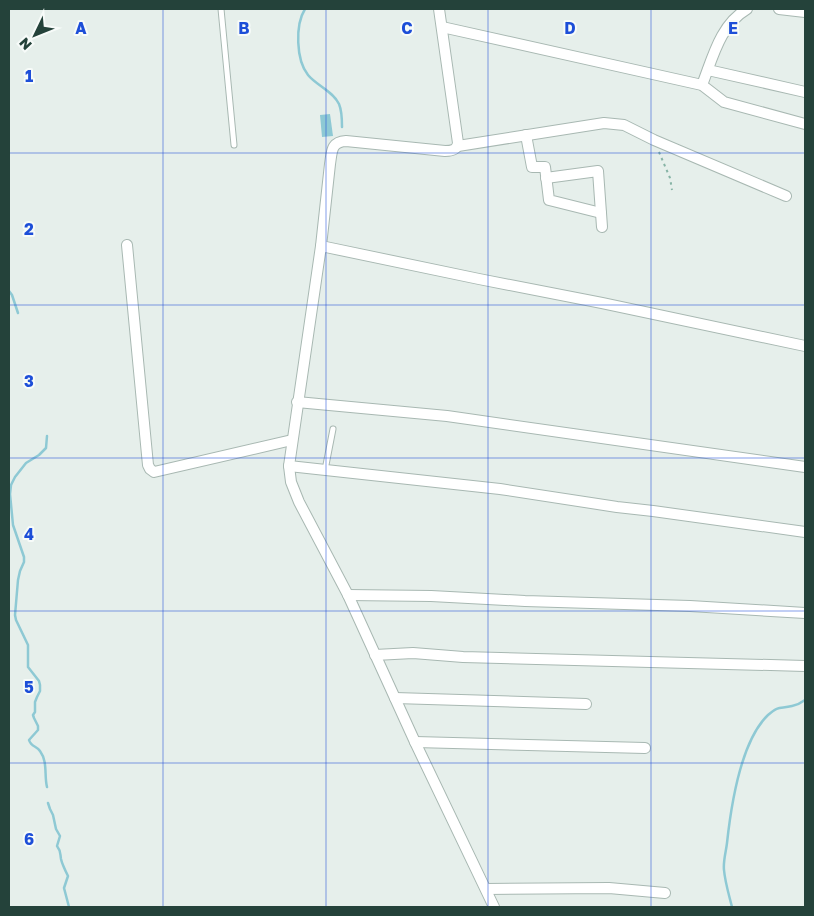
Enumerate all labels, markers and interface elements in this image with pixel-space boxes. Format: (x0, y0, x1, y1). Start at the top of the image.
north arrow (10, 10, 60, 60)
text: A (75, 18, 87, 38)
text: B (238, 18, 250, 38)
text: C (401, 18, 413, 38)
text: D (564, 18, 576, 38)
text: E (728, 18, 738, 38)
text: N (15, 35, 35, 54)
text: 1 (25, 66, 33, 86)
text: 2 (24, 219, 34, 239)
text: 3 (24, 371, 34, 391)
text: 4 (24, 524, 34, 544)
text: 5 (24, 677, 34, 697)
text: 6 (24, 829, 34, 849)

